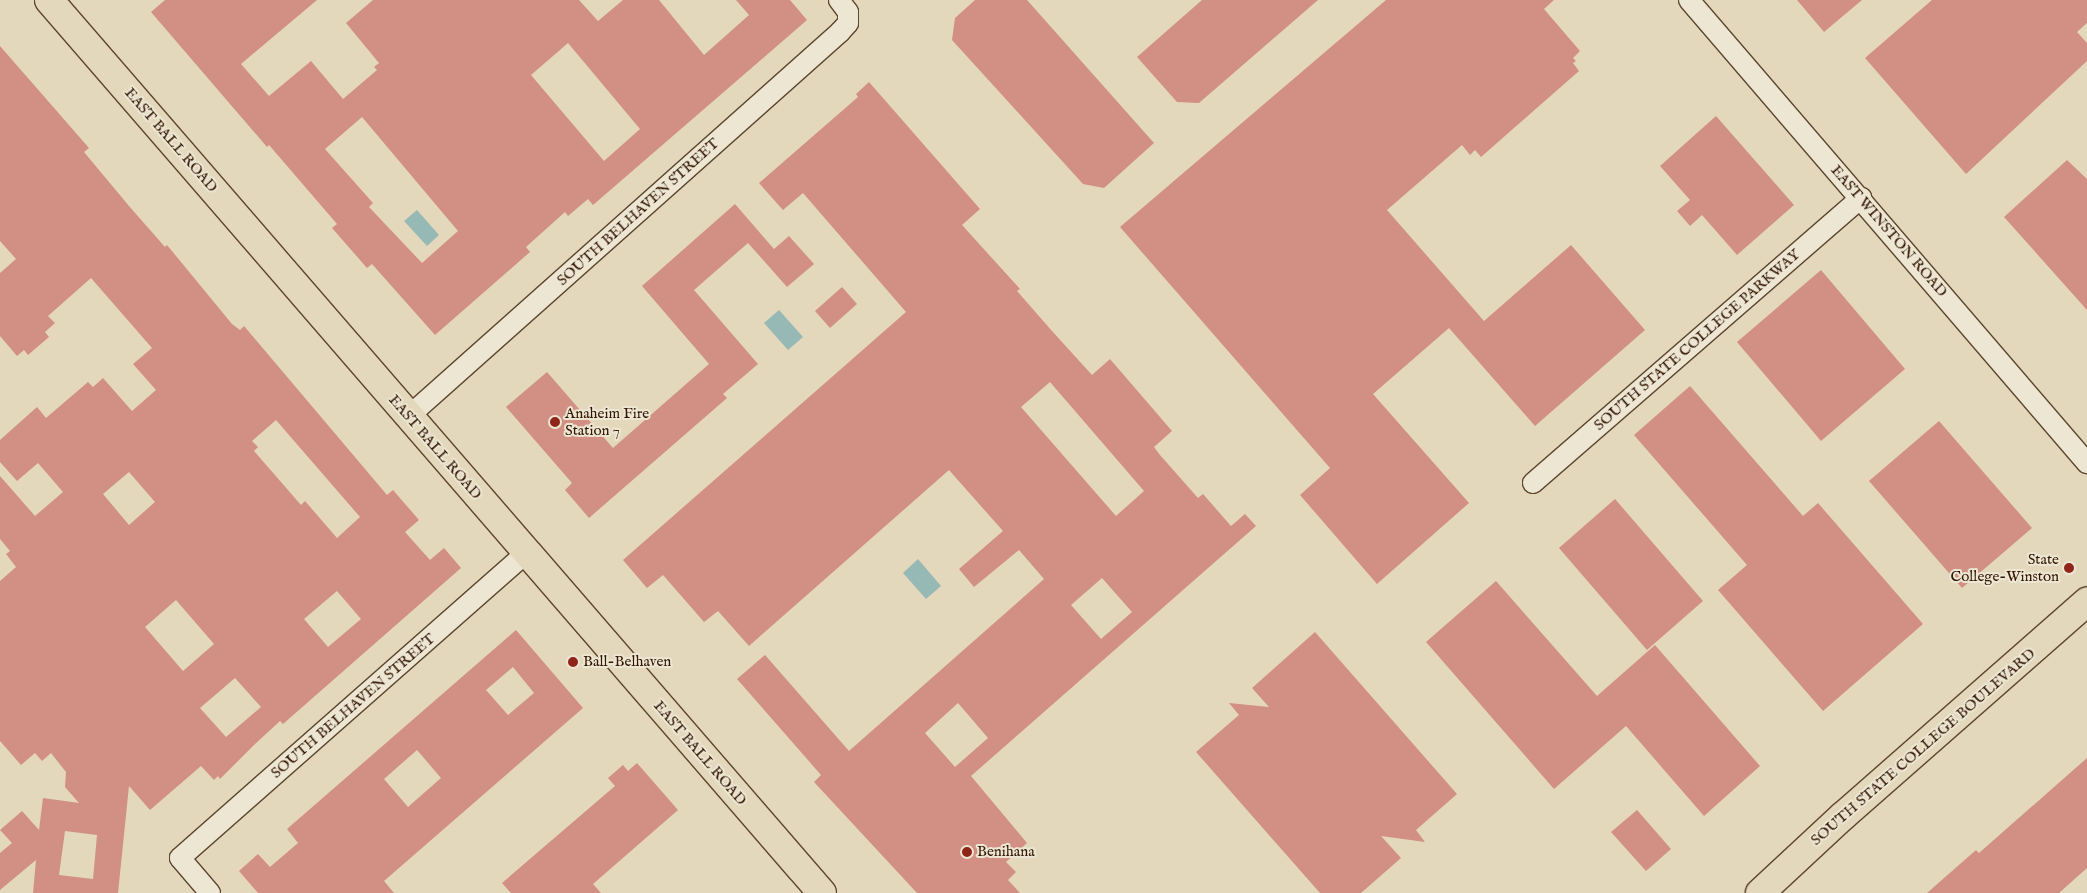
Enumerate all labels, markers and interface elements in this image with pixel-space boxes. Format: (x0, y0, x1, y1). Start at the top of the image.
street label: EAST BALL ROAD (121, 84, 221, 196)
street label: SOUTH BELHAVEN STREET (553, 135, 723, 289)
street label: EAST WINSTON ROAD (1827, 162, 1951, 300)
street label: SOUTH STATE COLLEGE PARKWAY (1590, 246, 1804, 434)
street label: EAST BALL ROAD (385, 391, 485, 503)
place label: Anaheim Fire Station 7 (565, 404, 649, 439)
marker: Anaheim Fire Station 7 (549, 416, 561, 428)
place label: State College-Winston (1951, 550, 2059, 585)
marker: State College-Winston (2063, 562, 2075, 574)
street label: SOUTH BELHAVEN STREET (267, 630, 439, 782)
street label: SOUTH STATE COLLEGE BOULEVARD (1807, 645, 2039, 849)
place label: Ball-Belhaven (583, 653, 671, 671)
marker: Ball-Belhaven (567, 656, 579, 668)
street label: EAST BALL ROAD (650, 697, 750, 809)
place label: Benihana (977, 843, 1035, 861)
marker: Benihana (961, 846, 973, 858)

